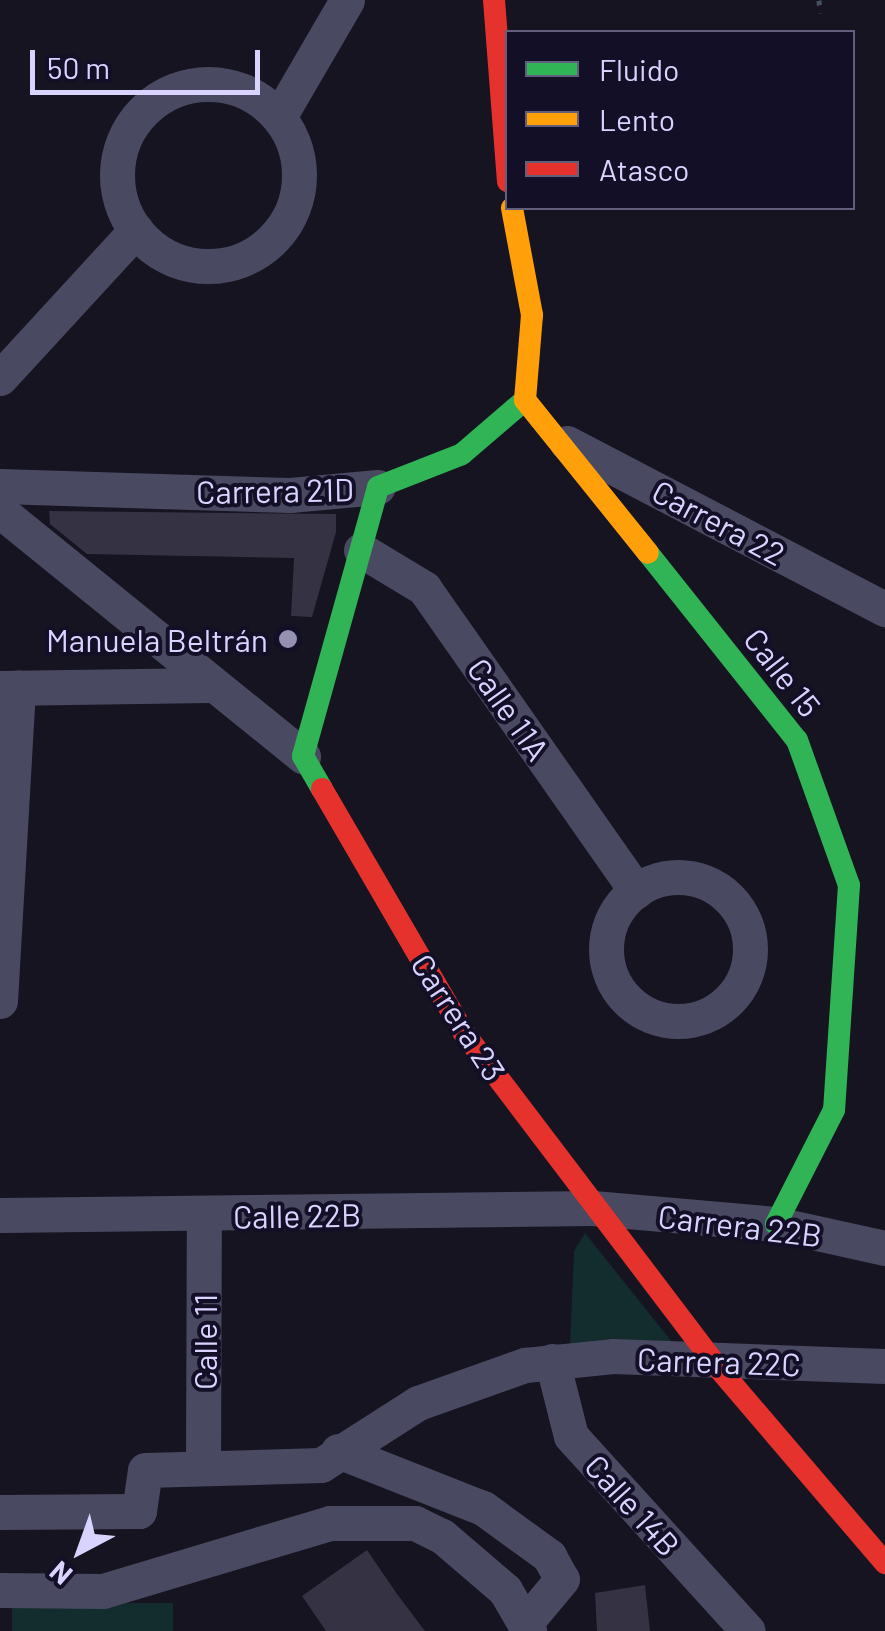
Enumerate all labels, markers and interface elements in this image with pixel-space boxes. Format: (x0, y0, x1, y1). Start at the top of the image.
scale bar (35, 30, 265, 92)
legend (505, 30, 855, 210)
text: 50 m (47, 49, 110, 85)
text: Fluido (599, 51, 679, 87)
text: Lento (599, 101, 675, 137)
text: Atasco (599, 151, 689, 187)
street label: Carrera 21D (196, 469, 354, 511)
street label: Carrera 22 (646, 471, 792, 573)
place label: Manuela Beltrán (46, 620, 268, 658)
street label: Calle 15 (737, 620, 829, 724)
marker: Manuela Beltrán (277, 628, 299, 650)
street label: Calle 11A (460, 651, 558, 767)
street label: Carrera 23 (404, 946, 514, 1088)
street label: Calle 22B (233, 1195, 361, 1235)
street label: Carrera 22B (656, 1196, 824, 1254)
street label: Calle 11 (185, 1294, 223, 1390)
street label: Carrera 22C (636, 1339, 802, 1383)
street label: Calle 14B (578, 1447, 688, 1563)
north arrow (30, 1501, 130, 1601)
text: N (42, 1555, 78, 1593)

